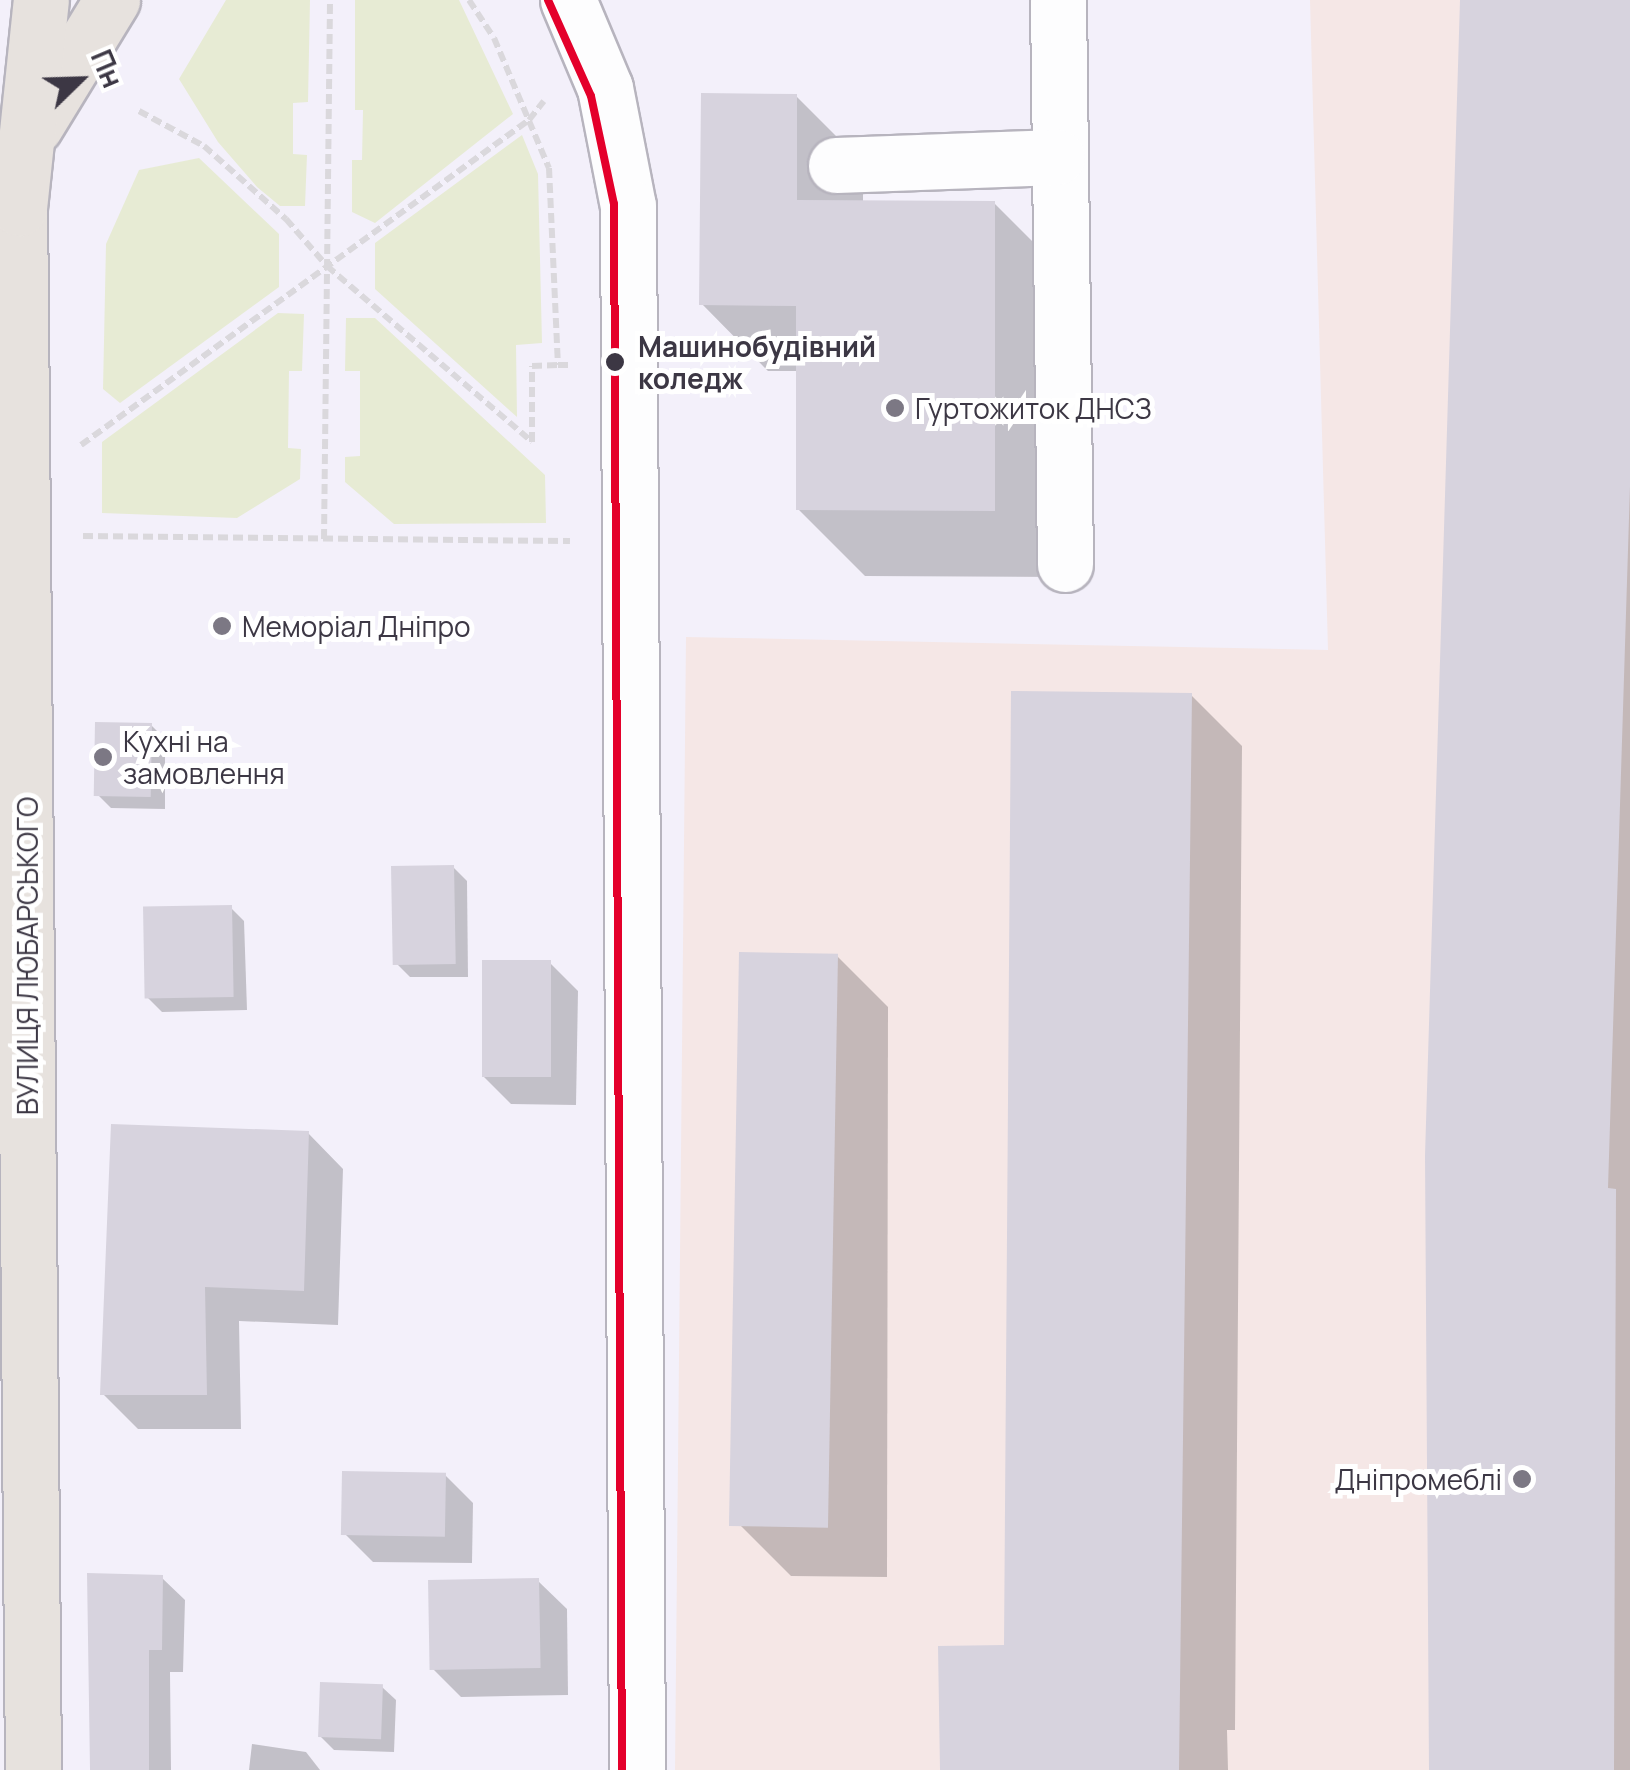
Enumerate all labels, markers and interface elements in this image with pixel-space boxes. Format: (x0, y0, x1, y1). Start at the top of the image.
north arrow (30, 30, 130, 130)
text: Пн (83, 43, 132, 93)
place label: Машинобудівний коледж (638, 329, 876, 395)
marker: Машинобудівний коледж (602, 349, 628, 375)
place label: Гуртожиток ДНСЗ (915, 391, 1151, 425)
marker: Гуртожиток ДНСЗ (884, 397, 906, 419)
place label: Меморіал Дніпро (242, 609, 471, 643)
marker: Меморіал Дніпро (211, 615, 233, 637)
place label: Кухні на замовлення (123, 724, 285, 790)
marker: Кухні на замовлення (92, 746, 114, 768)
street label: ВУЛИЦЯ ЛЮБАРСЬКОГО (10, 797, 44, 1115)
place label: Дніпромеблі (1334, 1462, 1502, 1496)
marker: Дніпромеблі (1511, 1468, 1533, 1490)

